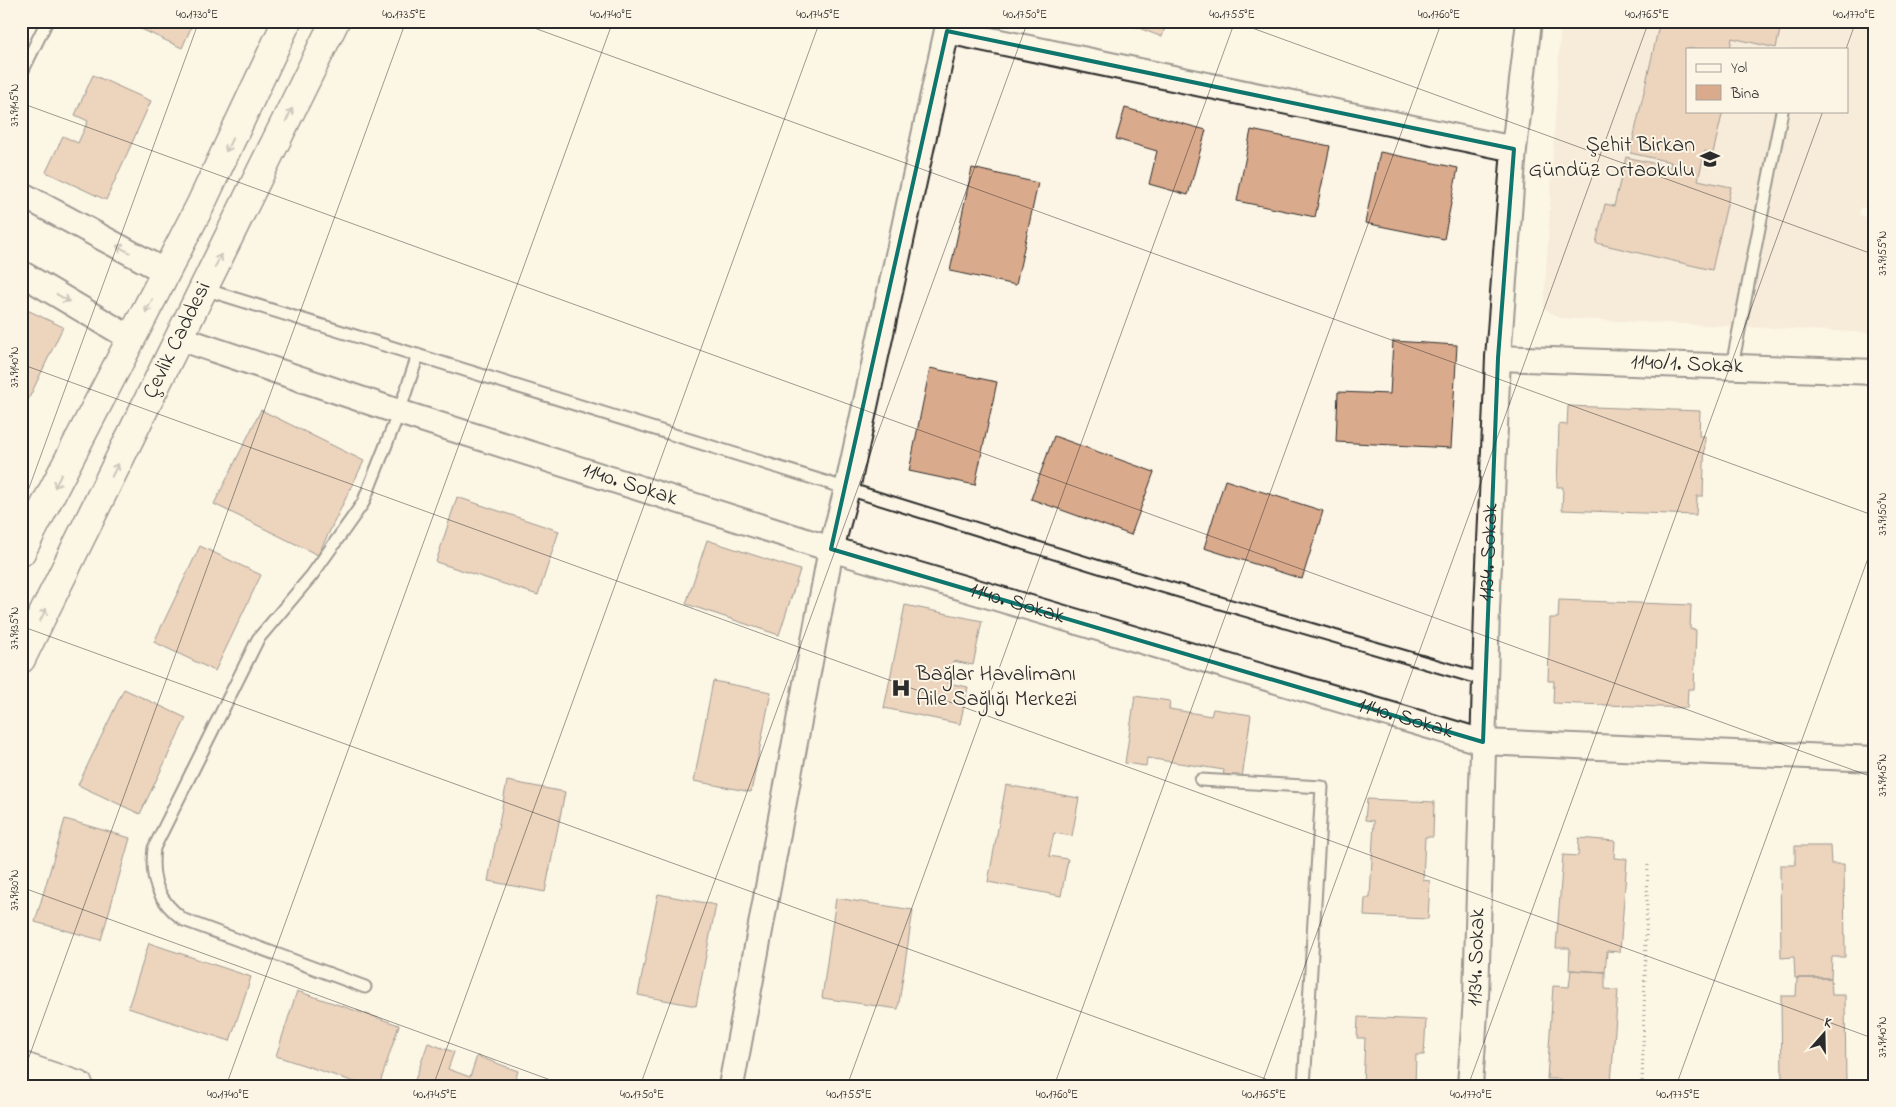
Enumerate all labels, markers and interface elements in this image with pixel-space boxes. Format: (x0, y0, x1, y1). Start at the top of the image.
text: 40.1730°E (176, 6, 218, 24)
text: 40.1735°E (382, 6, 426, 24)
text: 40.1740°E (590, 6, 632, 24)
text: 40.1745°E (796, 6, 840, 24)
text: 40.1750°E (1003, 6, 1047, 24)
text: 40.1755°E (1209, 6, 1255, 24)
text: 40.1760°E (1418, 6, 1460, 24)
text: 40.1765°E (1625, 6, 1669, 24)
text: 40.1770°E (1833, 6, 1875, 24)
legend (1686, 48, 1848, 112)
text: Yol (1731, 57, 1747, 79)
text: Bina (1730, 83, 1759, 105)
text: 37.9145°N (6, 84, 24, 126)
one-way arrow (285, 108, 294, 123)
place label: Şehit Birkan Gündüz Ortaokulu (1529, 130, 1695, 187)
one-way arrow (224, 137, 234, 152)
school or university icon: Şehit Birkan Gündüz Ortaokulu (1699, 148, 1721, 170)
text: 37.9155°N (1874, 231, 1892, 275)
one-way arrow (116, 244, 131, 253)
one-way arrow (214, 254, 223, 269)
street label: Çevlik Caddesi (135, 276, 220, 405)
one-way arrow (55, 293, 69, 303)
one-way arrow (144, 298, 154, 313)
text: 37.9140°N (6, 346, 24, 388)
street label: 1140/1. Sokak (1630, 347, 1744, 383)
street label: 1140. Sokak (578, 455, 682, 515)
one-way arrow (110, 463, 120, 478)
one-way arrow (53, 473, 62, 488)
text: 37.9150°N (1874, 492, 1892, 536)
street label: 1134. Sokak (1471, 502, 1508, 602)
street label: 1140. Sokak (965, 575, 1069, 633)
text: 37.9135°N (6, 607, 24, 649)
one-way arrow (38, 608, 48, 623)
place label: Bağlar Havalimanı Aile Sağlığı Merkezi (915, 659, 1077, 717)
hospital icon: Bağlar Havalimanı Aile Sağlığı Merkezi (890, 677, 912, 699)
street label: 1140. Sokak (1353, 690, 1457, 748)
text: 37.9145°N (1874, 754, 1892, 796)
text: 37.9130°N (6, 869, 24, 911)
street label: 1134. Sokak (1459, 907, 1495, 1007)
north arrow (1798, 1010, 1848, 1060)
text: K (1821, 1012, 1836, 1035)
text: 37.9140°N (1874, 1016, 1892, 1058)
text: 40.1740°E (207, 1086, 249, 1104)
text: 40.1745°E (413, 1086, 457, 1104)
text: 40.1750°E (620, 1086, 664, 1104)
text: 40.1755°E (826, 1086, 872, 1104)
text: 40.1760°E (1036, 1086, 1078, 1104)
text: 40.1765°E (1242, 1086, 1286, 1104)
text: 40.1770°E (1450, 1086, 1492, 1104)
text: 40.1775°E (1656, 1086, 1700, 1104)

